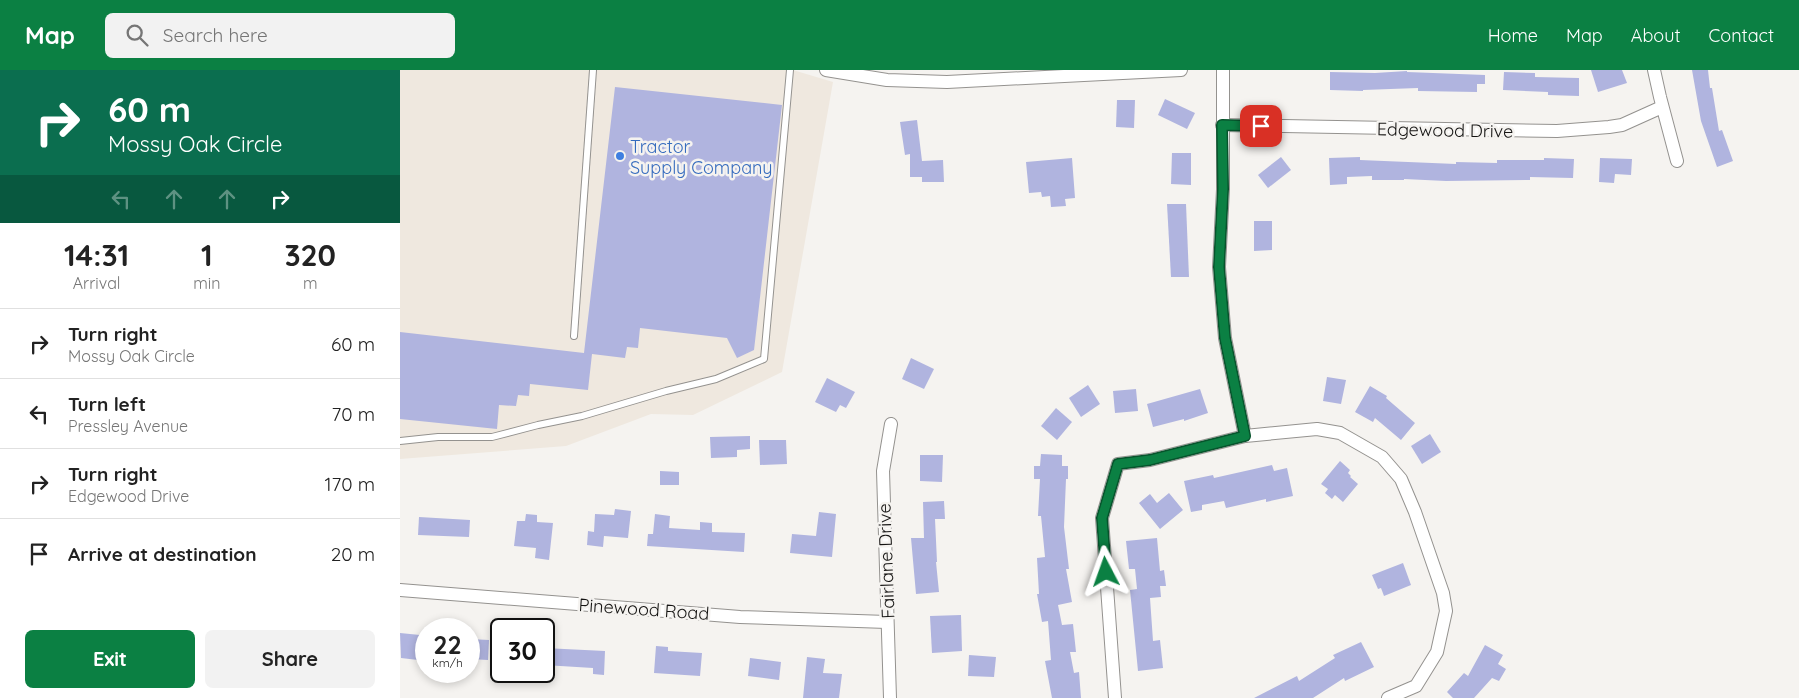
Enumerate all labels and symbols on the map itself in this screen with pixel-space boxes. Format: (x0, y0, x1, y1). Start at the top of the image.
pin (1240, 105, 1282, 147)
street label: Edgewood Drive (1377, 117, 1513, 143)
place label: Tractor Supply Company (630, 135, 773, 179)
marker: Tractor Supply Company (614, 150, 626, 162)
street label: Fairlane Drive (872, 503, 900, 619)
position arrow (1079, 545, 1131, 597)
street label: Pinewood Road (578, 593, 710, 625)
speed limit sign: 30 (490, 618, 555, 683)

